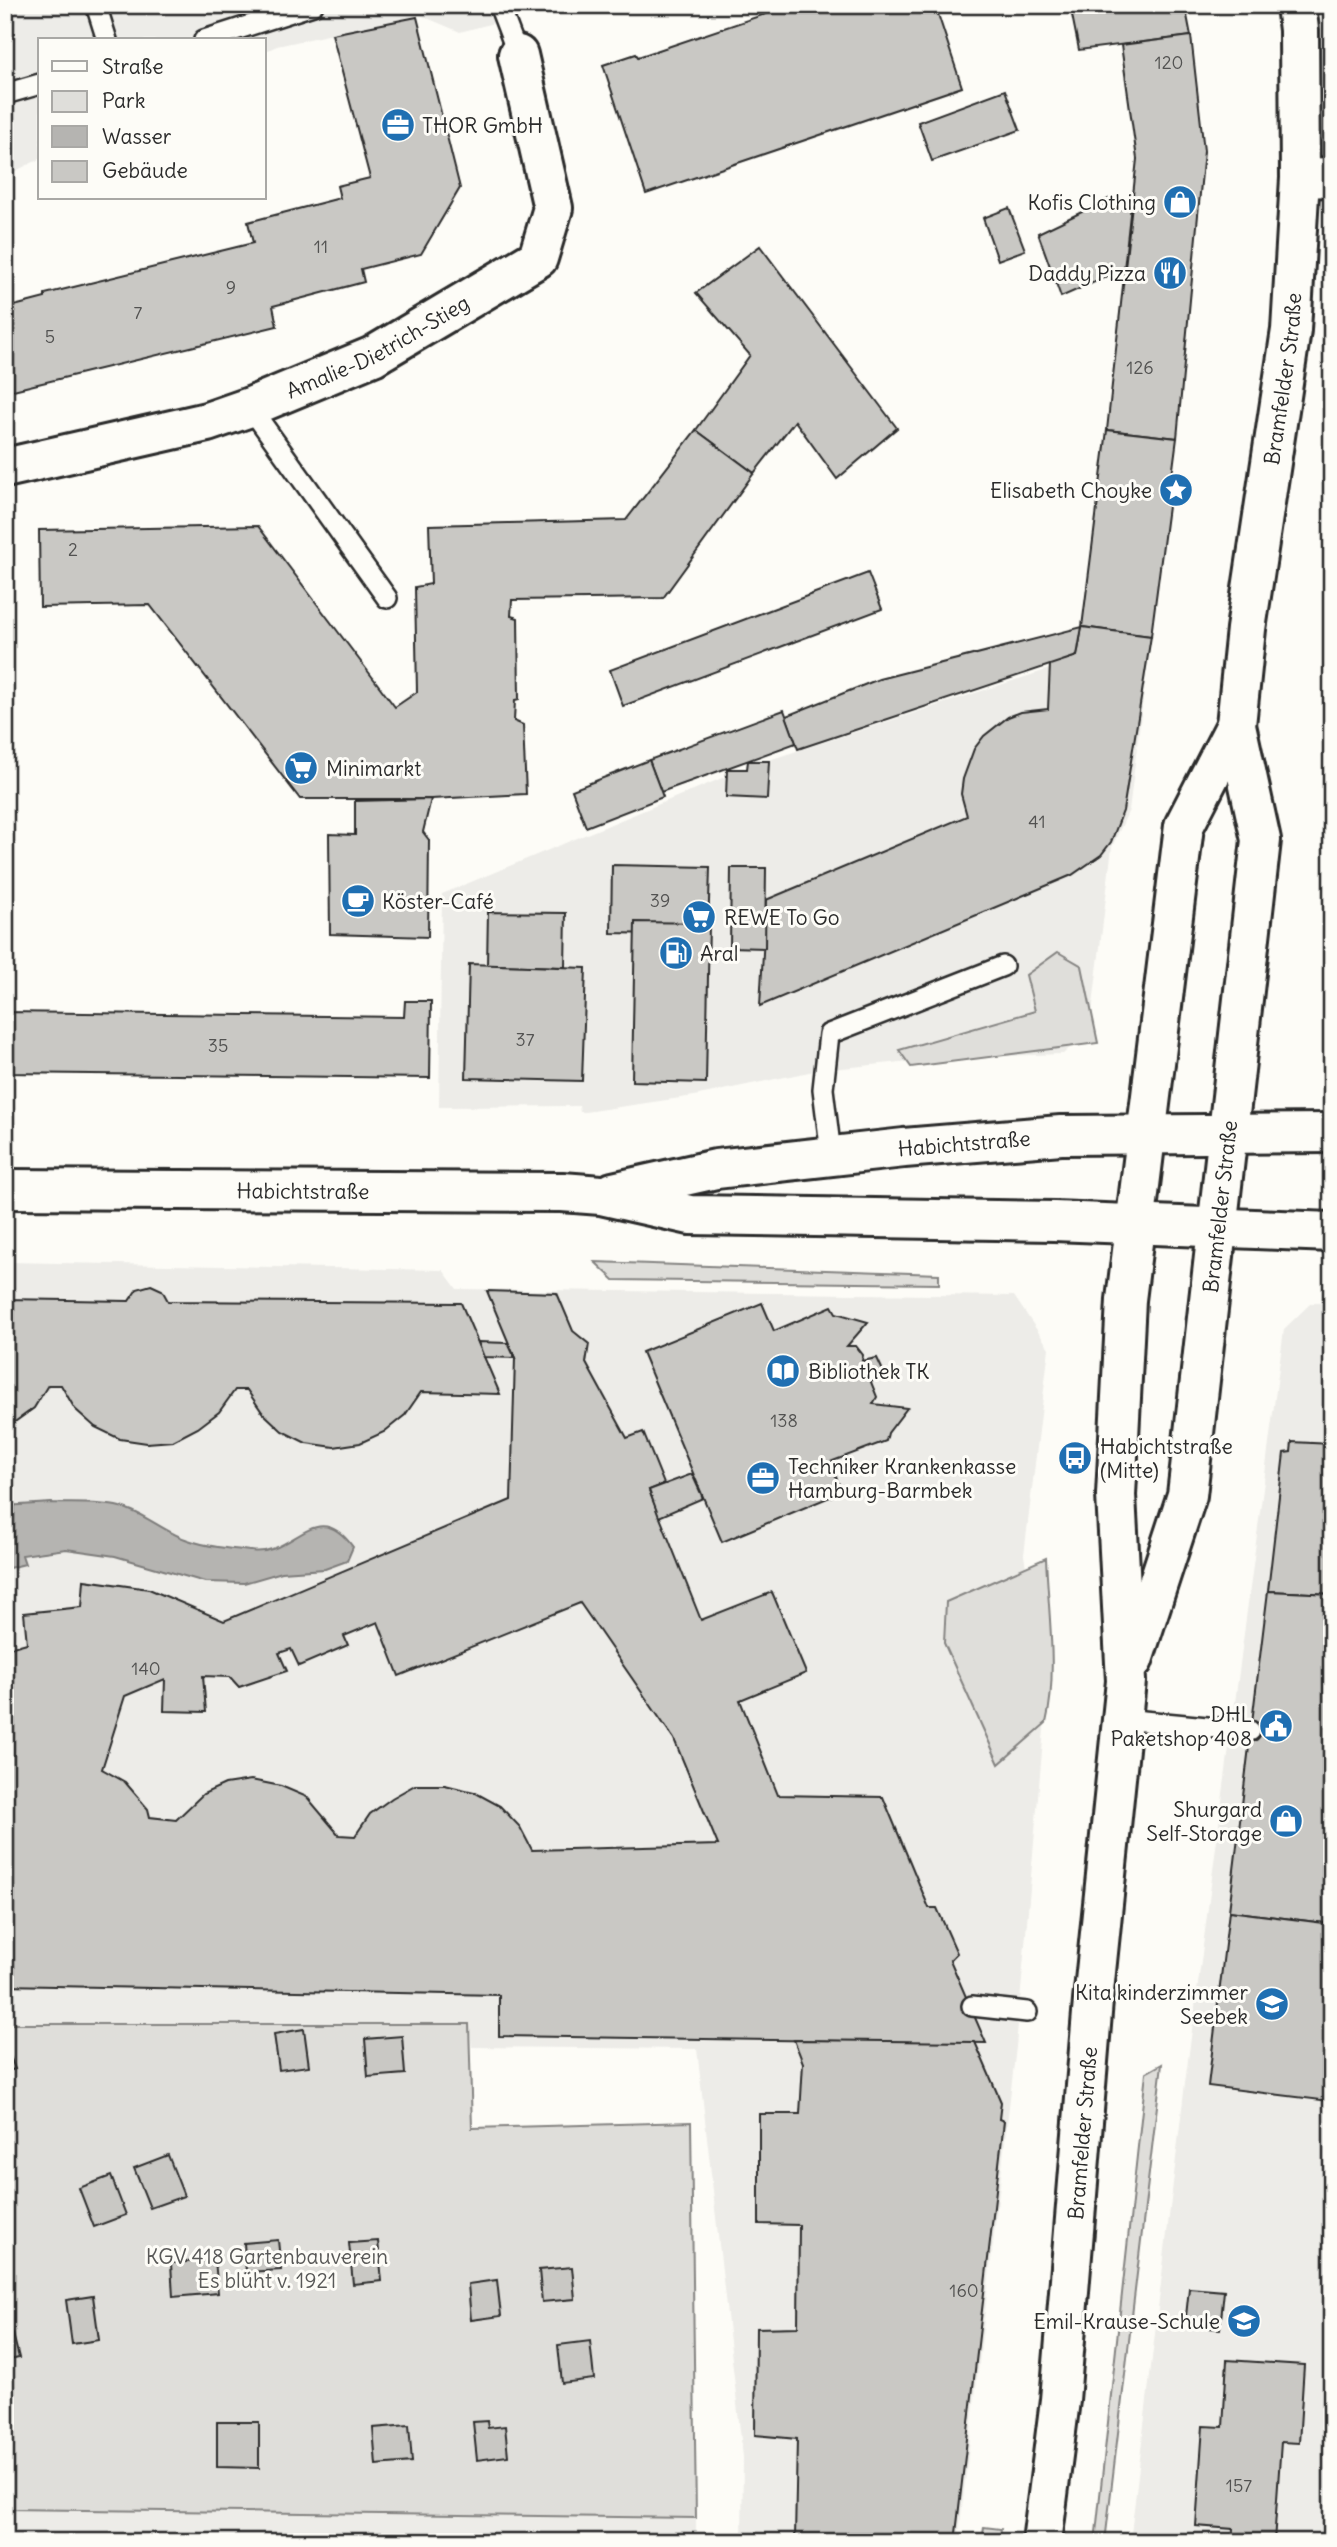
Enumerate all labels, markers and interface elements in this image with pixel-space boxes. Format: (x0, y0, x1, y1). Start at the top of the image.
legend (38, 38, 266, 200)
house number: 120 (1155, 51, 1183, 74)
text: Straße (102, 53, 163, 80)
text: Park (102, 87, 145, 114)
office icon: THOR GmbH (379, 106, 417, 144)
place label: THOR GmbH (422, 112, 543, 139)
text: Wasser (102, 123, 172, 150)
text: Gebäude (102, 157, 188, 184)
shop icon: Kofis Clothing (1161, 183, 1199, 221)
place label: Kofis Clothing (1028, 189, 1156, 216)
house number: 11 (314, 235, 328, 258)
restaurant icon: Daddy Pizza (1151, 254, 1189, 292)
place label: Daddy Pizza (1028, 260, 1146, 287)
house number: 9 (226, 276, 236, 299)
street label: Amalie-Dietrich-Stieg (282, 289, 474, 404)
street label: Bramfelder Straße (1257, 292, 1307, 467)
house number: 7 (134, 301, 143, 324)
house number: 5 (45, 325, 55, 348)
house number: 126 (1126, 356, 1154, 379)
place icon: Elisabeth Choyke (1157, 471, 1195, 509)
place label: Elisabeth Choyke (990, 477, 1152, 504)
house number: 2 (68, 538, 78, 561)
supermarket icon: Minimarkt (282, 749, 320, 787)
place label: Minimarkt (326, 755, 421, 782)
house number: 41 (1028, 810, 1046, 833)
cafe icon: Köster-Café (339, 882, 377, 920)
place label: Köster-Café (382, 888, 494, 915)
house number: 39 (650, 889, 670, 912)
supermarket icon: REWE To Go (680, 898, 718, 936)
place label: REWE To Go (724, 904, 840, 931)
fuel station icon: Aral (657, 934, 695, 972)
place label: Aral (700, 940, 739, 967)
house number: 37 (515, 1028, 535, 1051)
house number: 35 (208, 1034, 228, 1057)
street label: Bramfelder Straße (1196, 1119, 1243, 1294)
street label: Habichtstraße (897, 1124, 1031, 1162)
street label: Habichtstraße (236, 1177, 369, 1204)
library icon: Bibliothek TK (764, 1352, 802, 1390)
place label: Bibliothek TK (808, 1358, 929, 1385)
house number: 138 (770, 1409, 798, 1432)
place label: Habichtstraße (Mitte) (1100, 1433, 1233, 1484)
bus stop icon: Habichtstraße (Mitte) (1056, 1439, 1094, 1477)
place label: Techniker Krankenkasse Hamburg-Barmbek (788, 1453, 1016, 1504)
office icon: Techniker Krankenkasse Hamburg-Barmbek (744, 1459, 782, 1497)
house number: 140 (131, 1657, 161, 1680)
place label: DHL Paketshop 408 (1110, 1701, 1252, 1752)
public building icon: DHL Paketshop 408 (1257, 1707, 1295, 1745)
place label: Shurgard Self-Storage (1146, 1796, 1262, 1847)
shop icon: Shurgard Self-Storage (1267, 1802, 1305, 1840)
place label: Kita kinderzimmer Seebek (1075, 1979, 1248, 2030)
school or university icon: Kita kinderzimmer Seebek (1253, 1985, 1291, 2023)
street label: Bramfelder Straße (1061, 2045, 1103, 2221)
park label: KGV 418 Gartenbauverein Es blüht v. 1921 (146, 2243, 388, 2294)
house number: 160 (949, 2279, 979, 2302)
school or university icon: Emil-Krause-Schule (1225, 2302, 1263, 2340)
place label: Emil-Krause-Schule (1034, 2308, 1220, 2335)
house number: 157 (1226, 2474, 1252, 2497)

